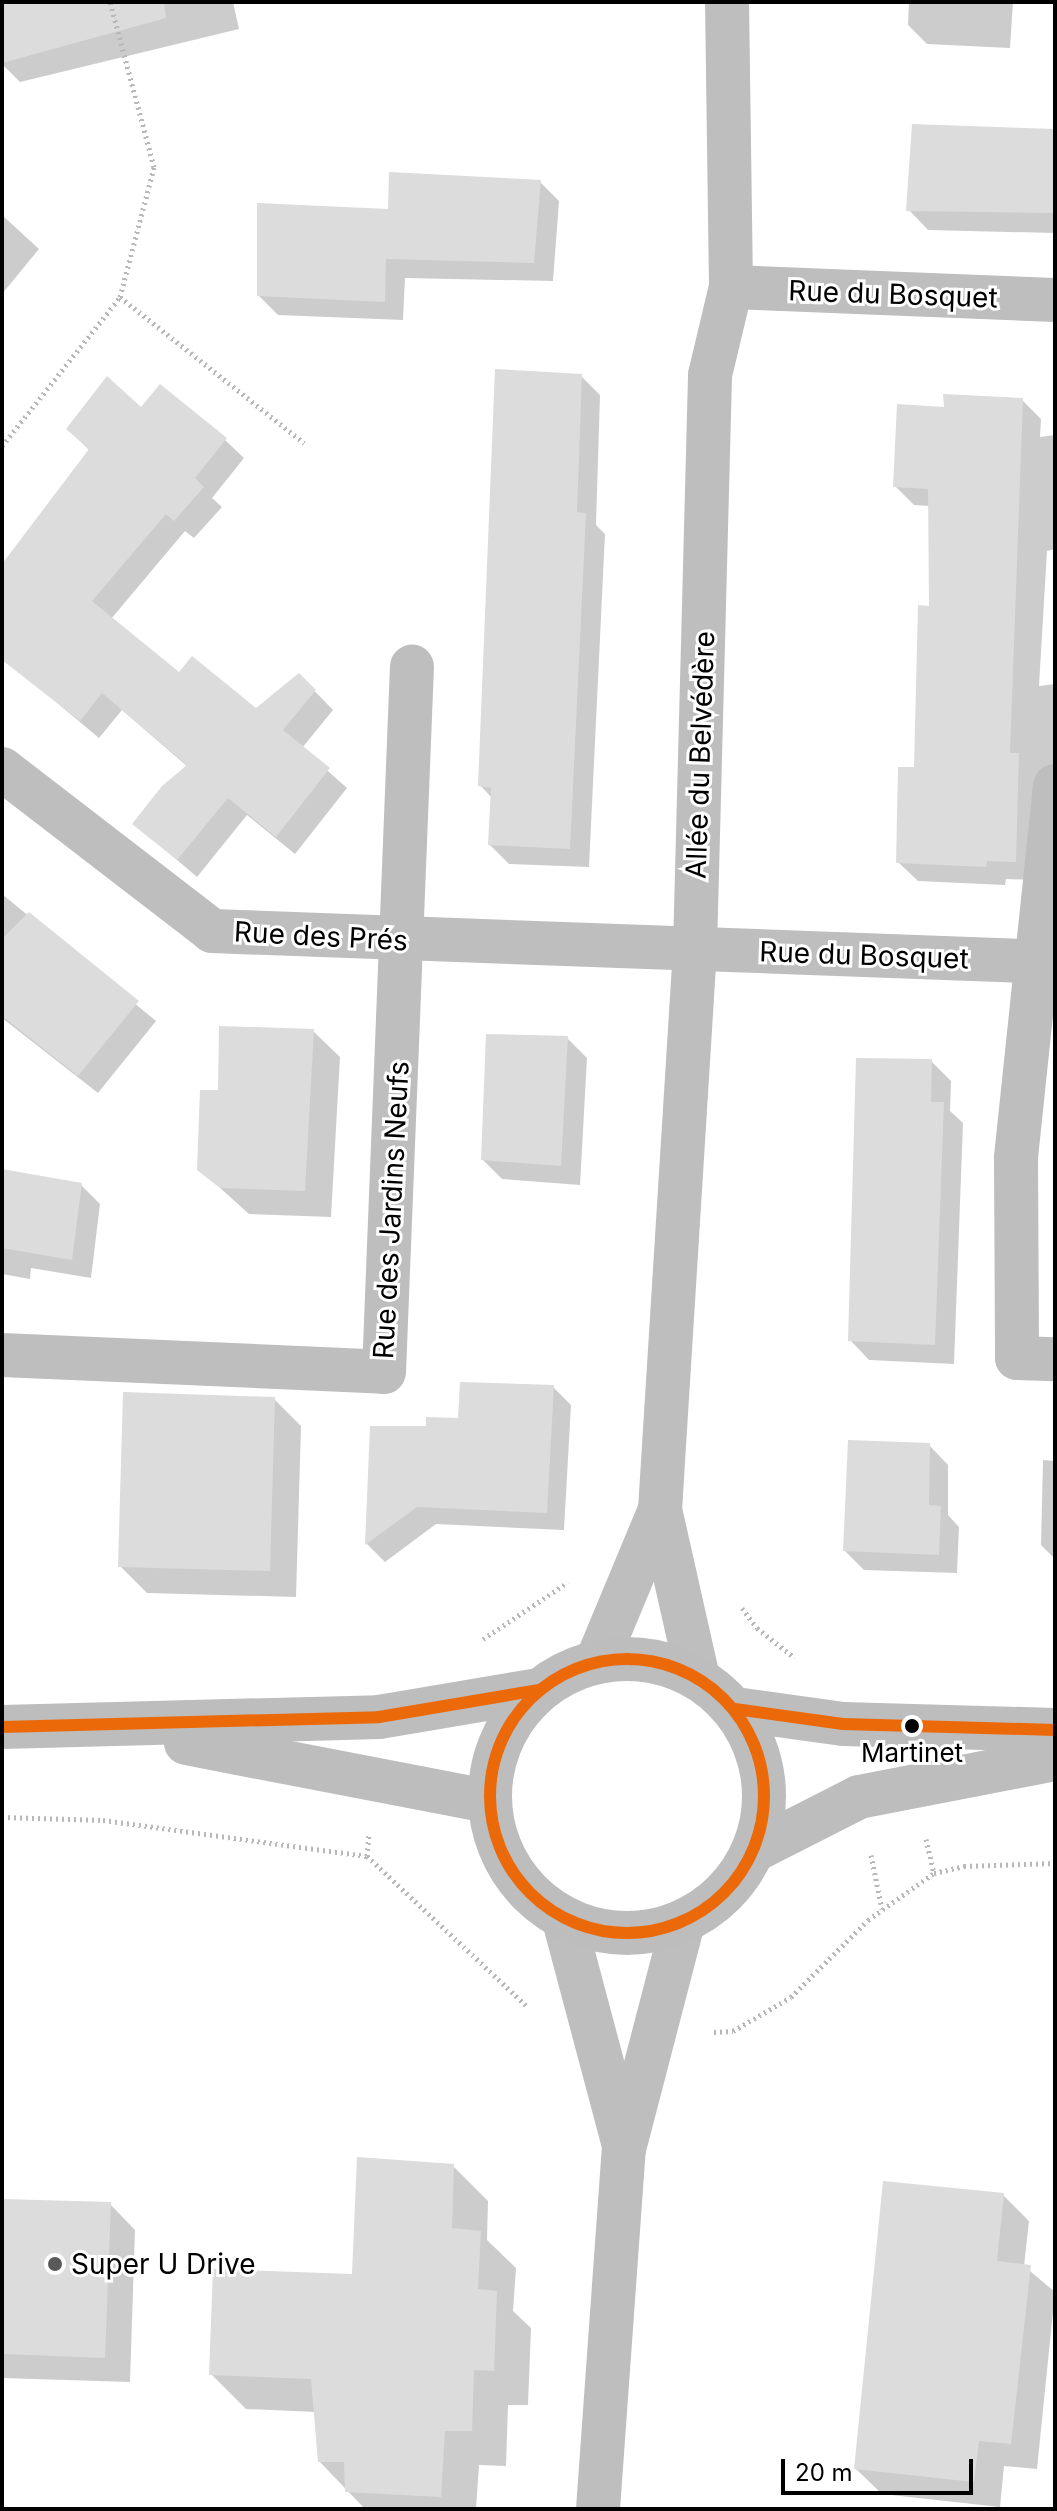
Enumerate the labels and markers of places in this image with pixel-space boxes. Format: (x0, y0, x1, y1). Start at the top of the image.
marker: Martinet (904, 1718, 920, 1734)
place label: Martinet (861, 1737, 963, 1769)
place label: Super U Drive (71, 2247, 256, 2281)
marker: Super U Drive (46, 2255, 64, 2273)

